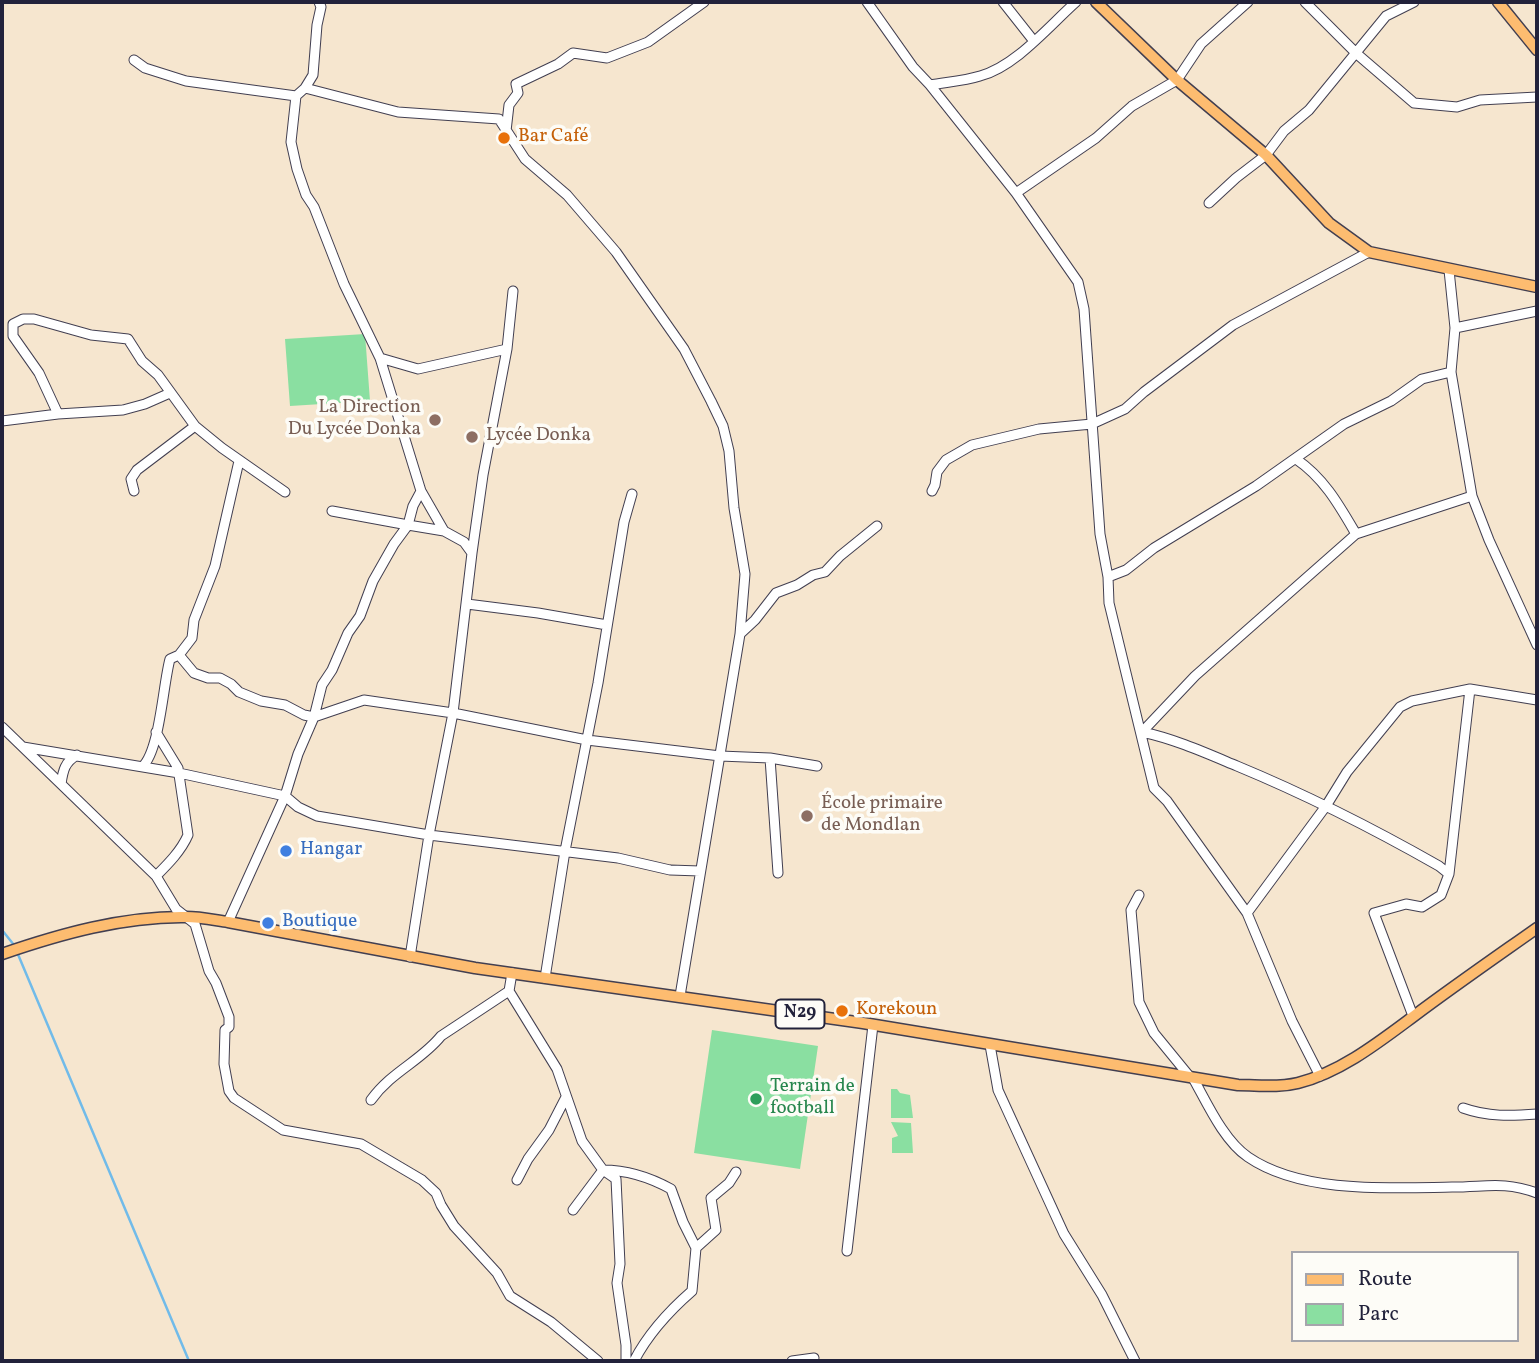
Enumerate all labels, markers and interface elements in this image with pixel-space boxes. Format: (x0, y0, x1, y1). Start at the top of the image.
place label: Bar Café (518, 127, 588, 149)
marker: Bar Café (496, 130, 512, 146)
place label: La Direction Du Lycée Donka (288, 398, 421, 442)
marker: La Direction Du Lycée Donka (427, 412, 443, 428)
place label: Lycée Donka (486, 426, 591, 448)
marker: Lycée Donka (464, 429, 480, 445)
place label: École primaire de Mondlan (821, 794, 943, 838)
marker: École primaire de Mondlan (799, 808, 815, 824)
place label: Hangar (300, 840, 362, 862)
marker: Hangar (278, 843, 294, 859)
place label: Boutique (282, 912, 357, 934)
marker: Boutique (260, 915, 276, 931)
road number: N29 (776, 1000, 824, 1028)
place label: Korekoun (856, 1000, 937, 1022)
marker: Korekoun (834, 1003, 850, 1019)
place label: Terrain de football (770, 1077, 855, 1121)
marker: Terrain de football (748, 1091, 764, 1107)
legend (1290, 1251, 1518, 1342)
text: Route (1358, 1265, 1412, 1294)
text: Parc (1358, 1300, 1399, 1329)

